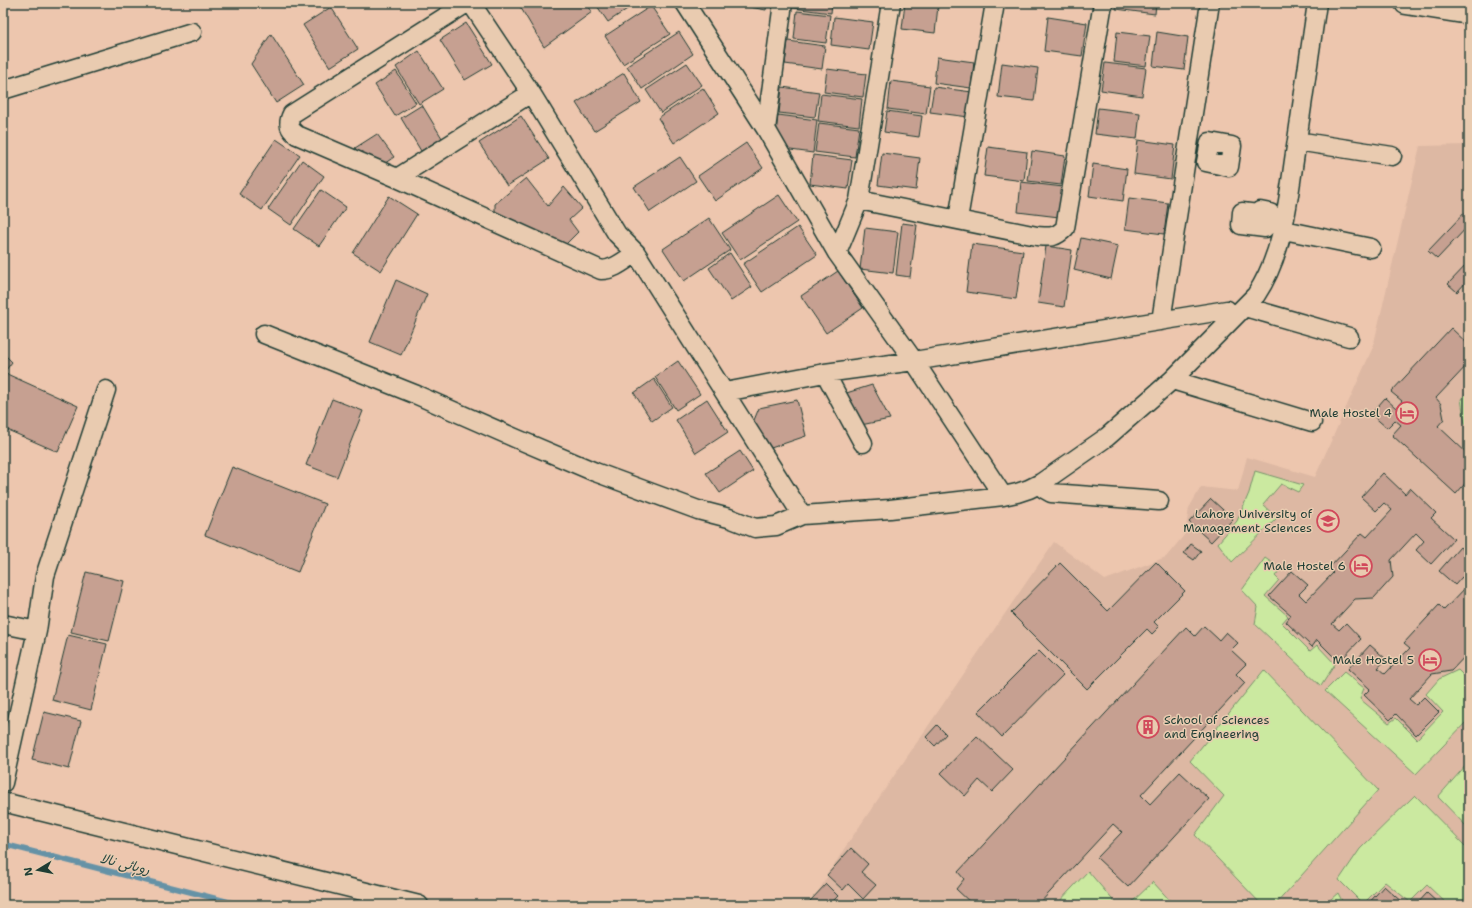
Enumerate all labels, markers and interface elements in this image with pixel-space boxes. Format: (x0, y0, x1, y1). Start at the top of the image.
hotel icon: Male Hostel 4 (1394, 400, 1420, 426)
place label: Male Hostel 4 (1309, 405, 1392, 421)
place label: Lahore University of Management Sciences (1183, 506, 1313, 536)
school or university icon: Lahore University of Management Sciences (1315, 508, 1341, 534)
hotel icon: Male Hostel 6 (1348, 553, 1374, 579)
place label: Male Hostel 6 (1263, 558, 1346, 574)
hotel icon: Male Hostel 5 (1417, 647, 1443, 673)
place label: Male Hostel 5 (1333, 652, 1414, 668)
place label: School of Sciences and Engineering (1164, 712, 1269, 742)
building icon: School of Sciences and Engineering (1135, 714, 1161, 740)
north arrow (18, 850, 58, 890)
water label: روہائی نالا (98, 850, 152, 880)
text: N (20, 866, 37, 877)

